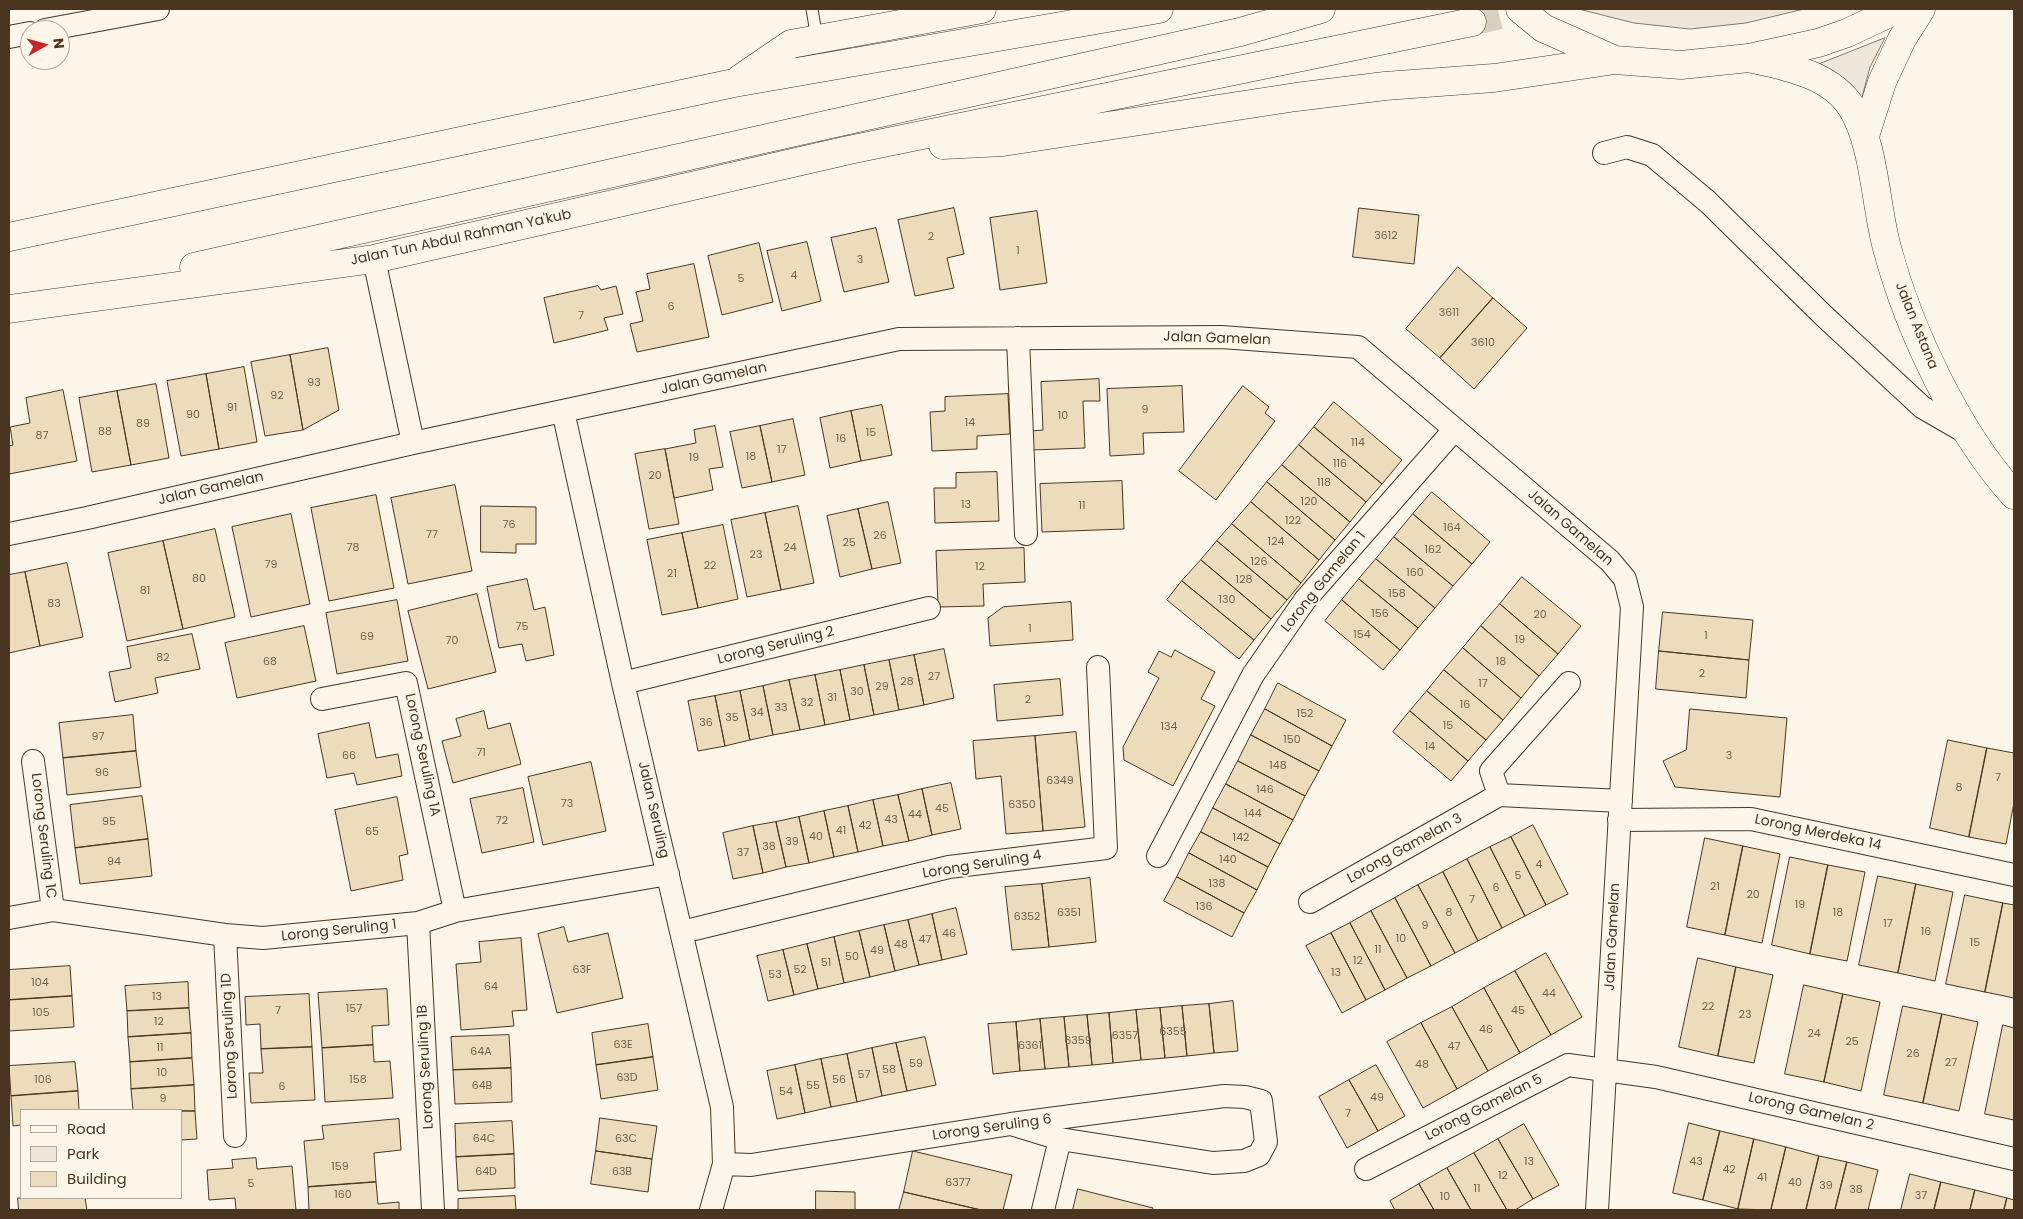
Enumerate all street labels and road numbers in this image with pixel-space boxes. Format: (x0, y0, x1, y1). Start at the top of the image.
street label: Jalan Tun Abdul Rahman Ya'kub (349, 206, 573, 270)
street label: Jalan Astana (1891, 280, 1941, 372)
street label: Jalan Gamelan (1163, 329, 1271, 349)
street label: Jalan Gamelan (660, 360, 768, 398)
street label: Jalan Gamelan (157, 469, 265, 509)
street label: Jalan Gamelan (1524, 486, 1616, 570)
street label: Lorong Gamelan 1 (1278, 528, 1370, 636)
street label: Lorong Seruling 2 (716, 623, 836, 669)
street label: Lorong Seruling 1A (401, 692, 443, 818)
street label: Jalan Seruling (634, 760, 672, 860)
street label: Lorong Seruling 1C (27, 772, 59, 900)
street label: Lorong Gamelan 3 (1345, 810, 1465, 888)
street label: Lorong Merdeka 14 (1753, 811, 1883, 855)
street label: Lorong Seruling 4 (921, 847, 1043, 883)
street label: Jalan Gamelan (1602, 883, 1624, 991)
street label: Lorong Seruling 1 (280, 917, 398, 945)
street label: Lorong Seruling 1D (218, 973, 242, 1099)
street label: Lorong Seruling 1B (414, 1004, 438, 1130)
street label: Lorong Gamelan 5 (1423, 1071, 1545, 1145)
street label: Lorong Gamelan 2 (1747, 1089, 1875, 1135)
street label: Lorong Seruling 6 (931, 1111, 1053, 1145)

